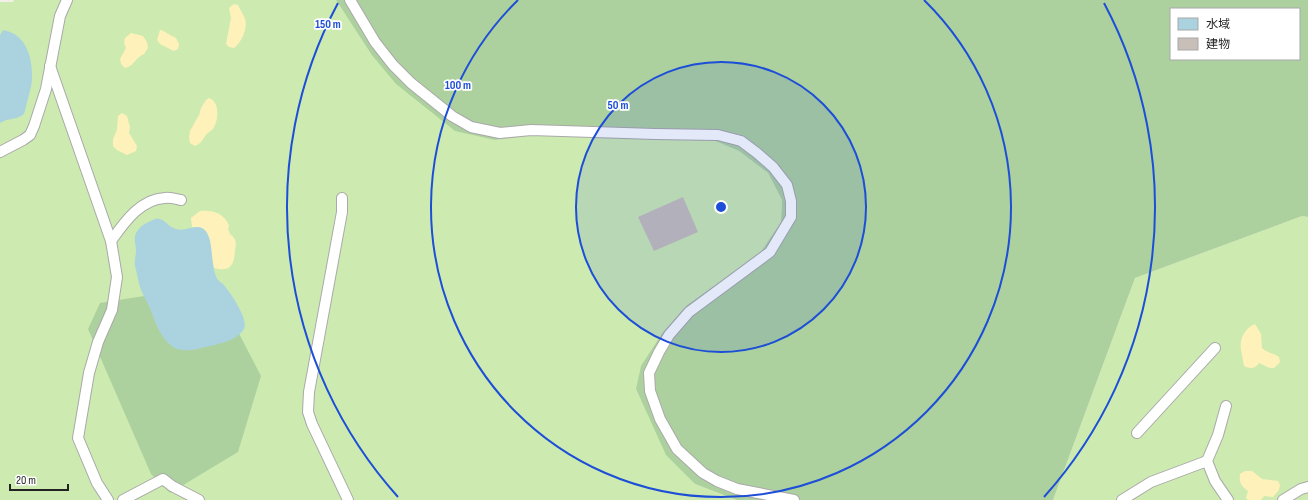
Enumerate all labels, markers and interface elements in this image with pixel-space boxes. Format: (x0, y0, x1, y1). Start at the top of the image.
legend (1170, 8, 1300, 60)
text: 150 m (315, 17, 341, 32)
text: 水域 (1206, 17, 1230, 32)
text: 建物 (1206, 37, 1230, 52)
text: 100 m (445, 78, 471, 93)
text: 50 m (608, 98, 628, 113)
centre of rings (714, 200, 728, 214)
scale bar (10, 466, 68, 492)
text: 20 m (16, 473, 36, 488)

